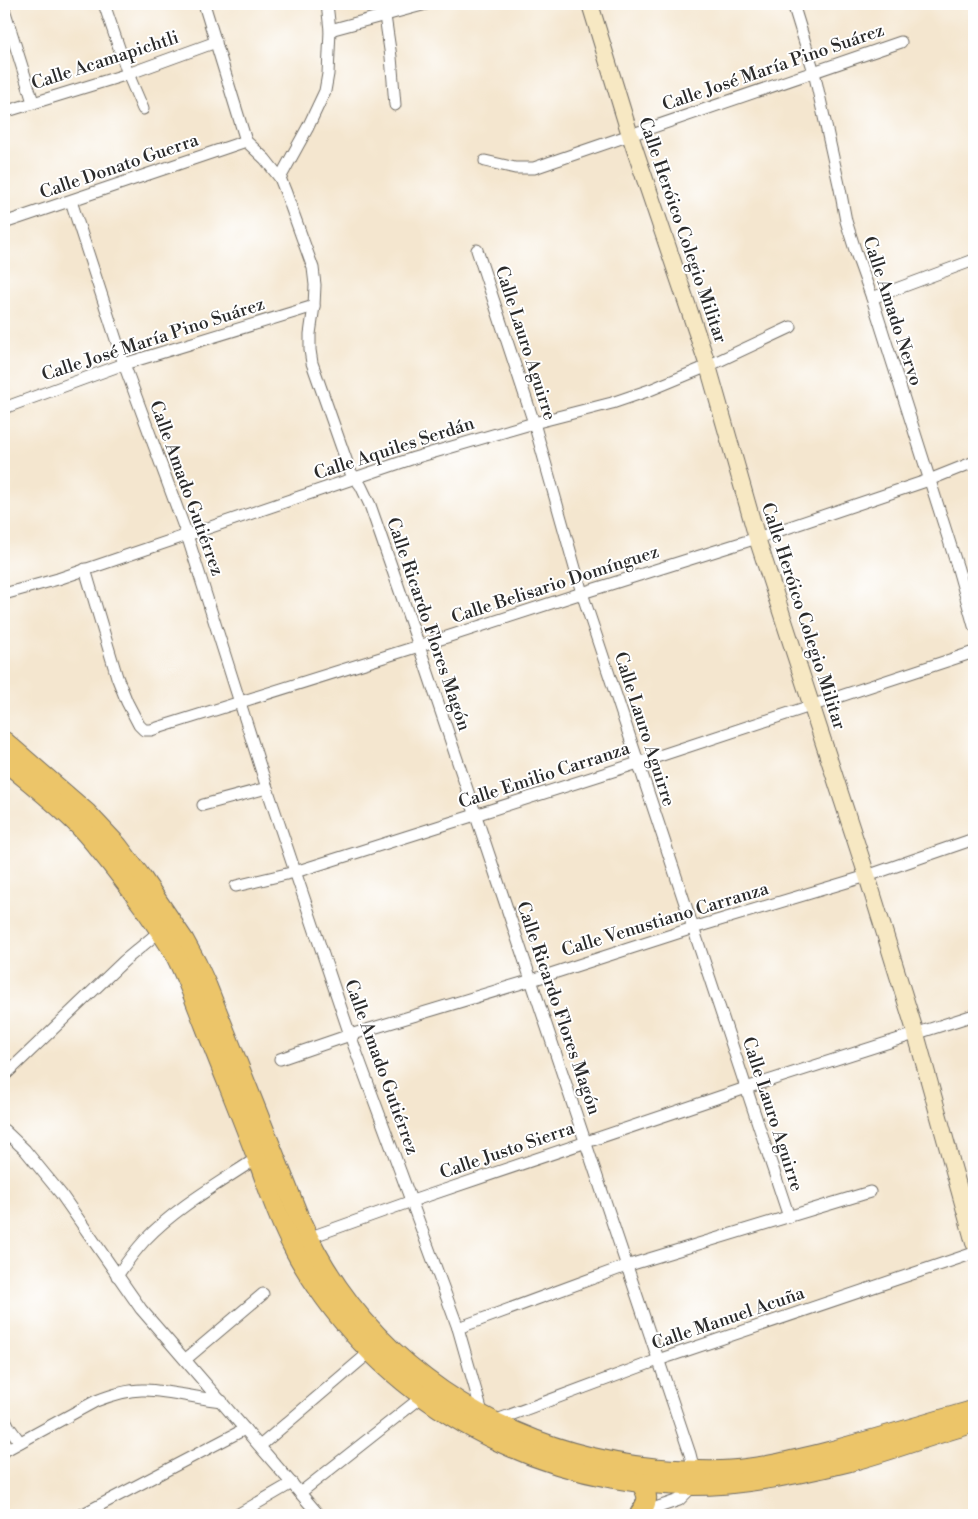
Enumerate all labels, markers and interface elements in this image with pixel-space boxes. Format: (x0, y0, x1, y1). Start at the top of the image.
street label: Calle José María Pino Suárez (659, 19, 887, 116)
street label: Calle Acamapichtli (28, 26, 182, 95)
street label: Calle Heróico Colegio Militar (633, 114, 732, 346)
street label: Calle Donato Guerra (37, 128, 202, 204)
street label: Calle Amado Nervo (858, 234, 928, 389)
street label: Calle Lauro Aguirre (490, 263, 561, 423)
street label: Calle José María Pino Suárez (39, 293, 268, 386)
street label: Calle Amado Gutiérrez (144, 397, 229, 579)
street label: Calle Aquiles Serdán (311, 412, 478, 485)
street label: Calle Heróico Colegio Militar (756, 500, 851, 733)
street label: Calle Ricardo Flores Magón (381, 515, 476, 734)
street label: Calle Belisario Domínguez (449, 540, 662, 629)
street label: Calle Lauro Aguirre (609, 649, 680, 809)
street label: Calle Emilio Carranza (455, 737, 634, 814)
street label: Calle Venustiano Carranza (559, 877, 772, 962)
street label: Calle Ricardo Flores Magón (511, 899, 606, 1118)
street label: Calle Amado Gutiérrez (339, 976, 424, 1158)
street label: Calle Lauro Aguirre (737, 1034, 808, 1194)
street label: Calle Justo Sierra (437, 1116, 579, 1184)
street label: Calle Manuel Acuña (649, 1281, 808, 1355)

